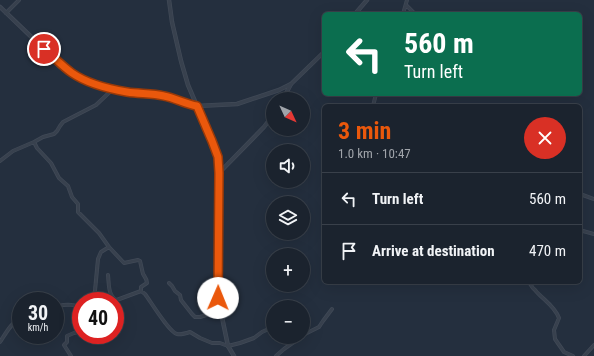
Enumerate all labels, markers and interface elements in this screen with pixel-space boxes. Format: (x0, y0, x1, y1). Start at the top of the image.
text: 560 m (404, 27, 474, 60)
icon: left (338, 28, 390, 80)
pin (27, 32, 61, 66)
icon: arrive (33, 38, 55, 60)
text: Turn left (404, 61, 463, 82)
north arrow (266, 92, 310, 136)
map controls (266, 92, 310, 344)
text: 3 min (338, 117, 391, 145)
button: close (524, 117, 566, 159)
button: sound (266, 144, 310, 188)
text: 1.0 km · 10:47 (338, 146, 411, 161)
icon: left (338, 188, 360, 210)
text: Turn left (372, 190, 423, 208)
text: 560 m (529, 190, 566, 208)
button: layers (266, 196, 310, 240)
icon: arrive (338, 240, 360, 262)
text: Arrive at destination (372, 242, 495, 260)
text: 470 m (529, 242, 566, 260)
button: + (266, 248, 310, 292)
position arrow (197, 277, 239, 319)
speed limit sign: 40 (72, 292, 124, 344)
button: − (266, 300, 310, 344)
text: 30 (28, 301, 48, 325)
text: km/h (28, 322, 48, 333)

